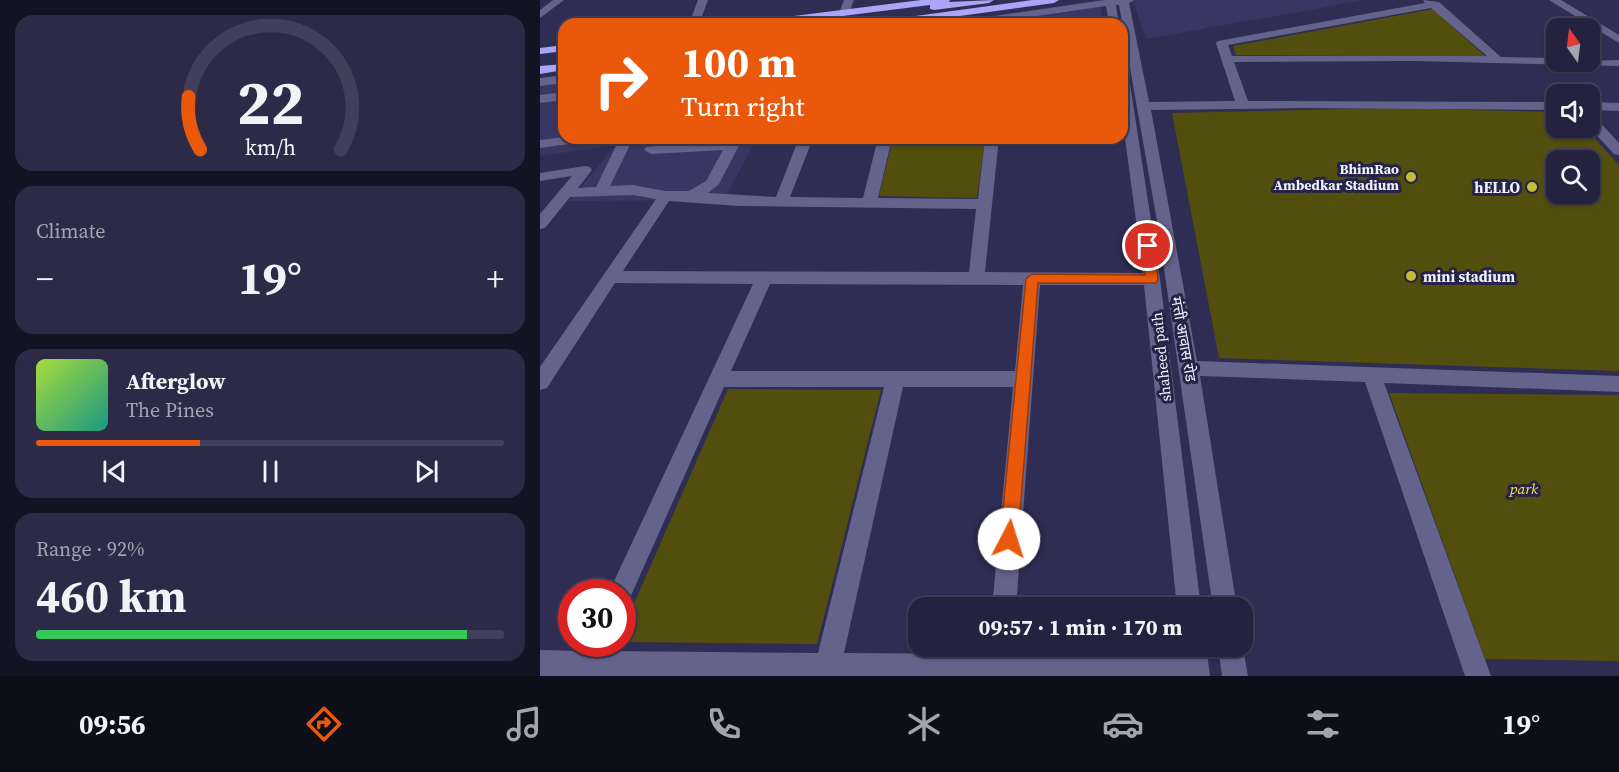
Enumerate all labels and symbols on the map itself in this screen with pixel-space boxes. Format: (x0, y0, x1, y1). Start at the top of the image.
north arrow (1546, 18, 1600, 72)
place label: BhimRao Ambedkar Stadium (1274, 159, 1399, 195)
marker: BhimRao Ambedkar Stadium (1404, 170, 1418, 184)
place label: hELLO (1474, 177, 1520, 198)
marker: hELLO (1525, 180, 1539, 194)
pin (1122, 220, 1173, 271)
place label: mini stadium (1423, 266, 1515, 287)
marker: mini stadium (1404, 269, 1418, 283)
street label: मंत्ती आवास रोड (1166, 295, 1202, 384)
street label: shaheed path (1146, 311, 1176, 403)
park label: park (1508, 478, 1539, 499)
position arrow (977, 507, 1041, 571)
speed limit sign: 30 (558, 579, 636, 657)

